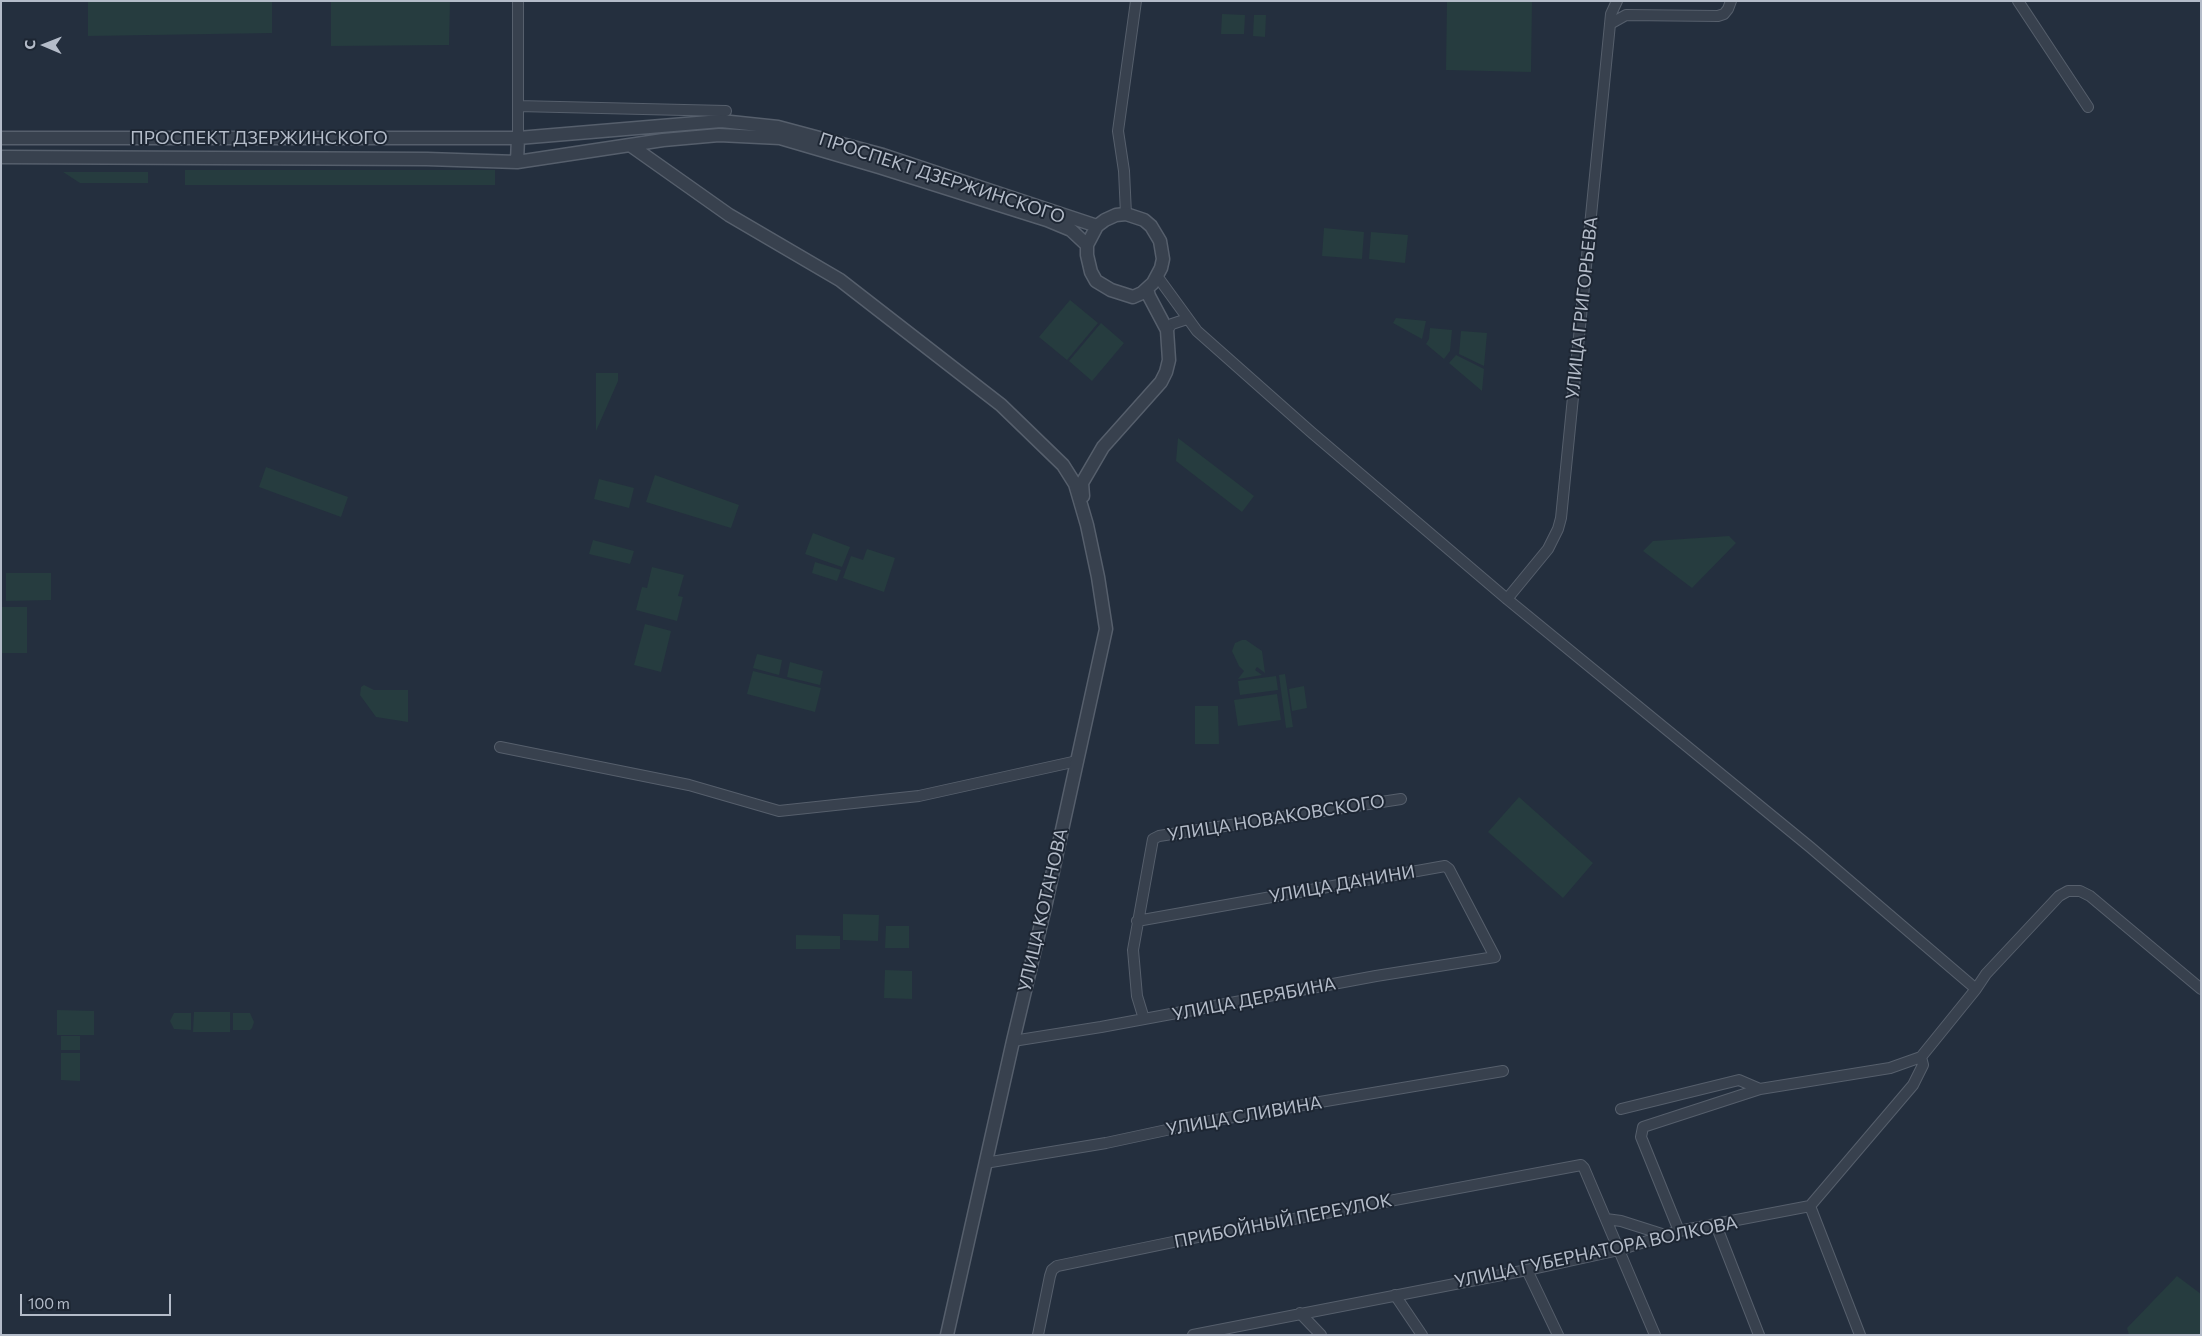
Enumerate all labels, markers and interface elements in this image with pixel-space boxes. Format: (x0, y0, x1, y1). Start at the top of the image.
north arrow (20, 20, 70, 70)
text: С (21, 40, 38, 50)
street label: ПРОСПЕКТ ДЗЕРЖИНСКОГО (130, 127, 388, 149)
street label: ПРОСПЕКТ ДЗЕРЖИНСКОГО (816, 128, 1068, 228)
street label: УЛИЦА ГРИГОРЬЕВА (1562, 215, 1602, 401)
street label: УЛИЦА НОВАКОВСКОГО (1166, 790, 1386, 846)
street label: УЛИЦА КОТАНОВА (1014, 826, 1072, 994)
street label: УЛИЦА ДАНИНИ (1267, 861, 1417, 907)
street label: УЛИЦА ДЕРЯБИНА (1170, 973, 1338, 1025)
street label: УЛИЦА СЛИВИНА (1164, 1092, 1324, 1140)
street label: ПРИБОЙНЫЙ ПЕРЕУЛОК (1172, 1189, 1394, 1253)
street label: УЛИЦА ГУБЕРНАТОРА ВОЛКОВА (1453, 1211, 1739, 1293)
scale bar (22, 1284, 174, 1316)
text: 100 m (28, 1294, 70, 1312)

